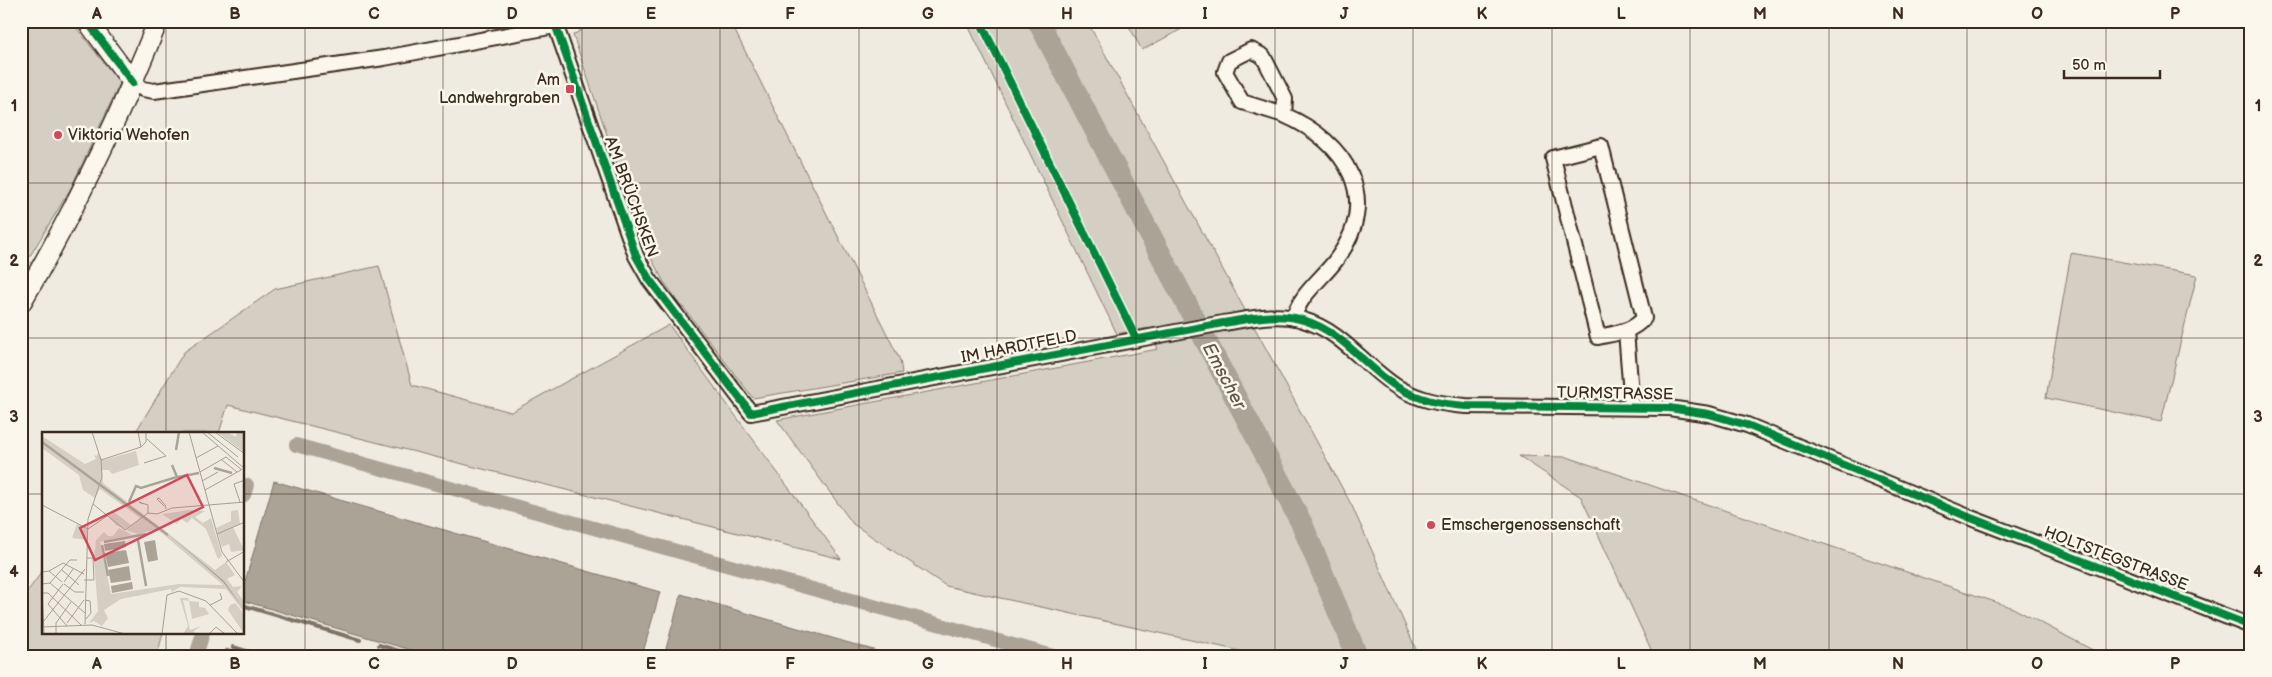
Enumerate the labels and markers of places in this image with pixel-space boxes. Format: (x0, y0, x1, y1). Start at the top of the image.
place label: Am Landwehrgraben (439, 71, 560, 108)
marker: Am Landwehrgraben (564, 83, 576, 95)
place label: Viktoria Wehofen (68, 126, 190, 145)
marker: Viktoria Wehofen (52, 129, 64, 141)
place label: Emschergenossenschaft (1441, 516, 1620, 535)
marker: Emschergenossenschaft (1425, 519, 1437, 531)

